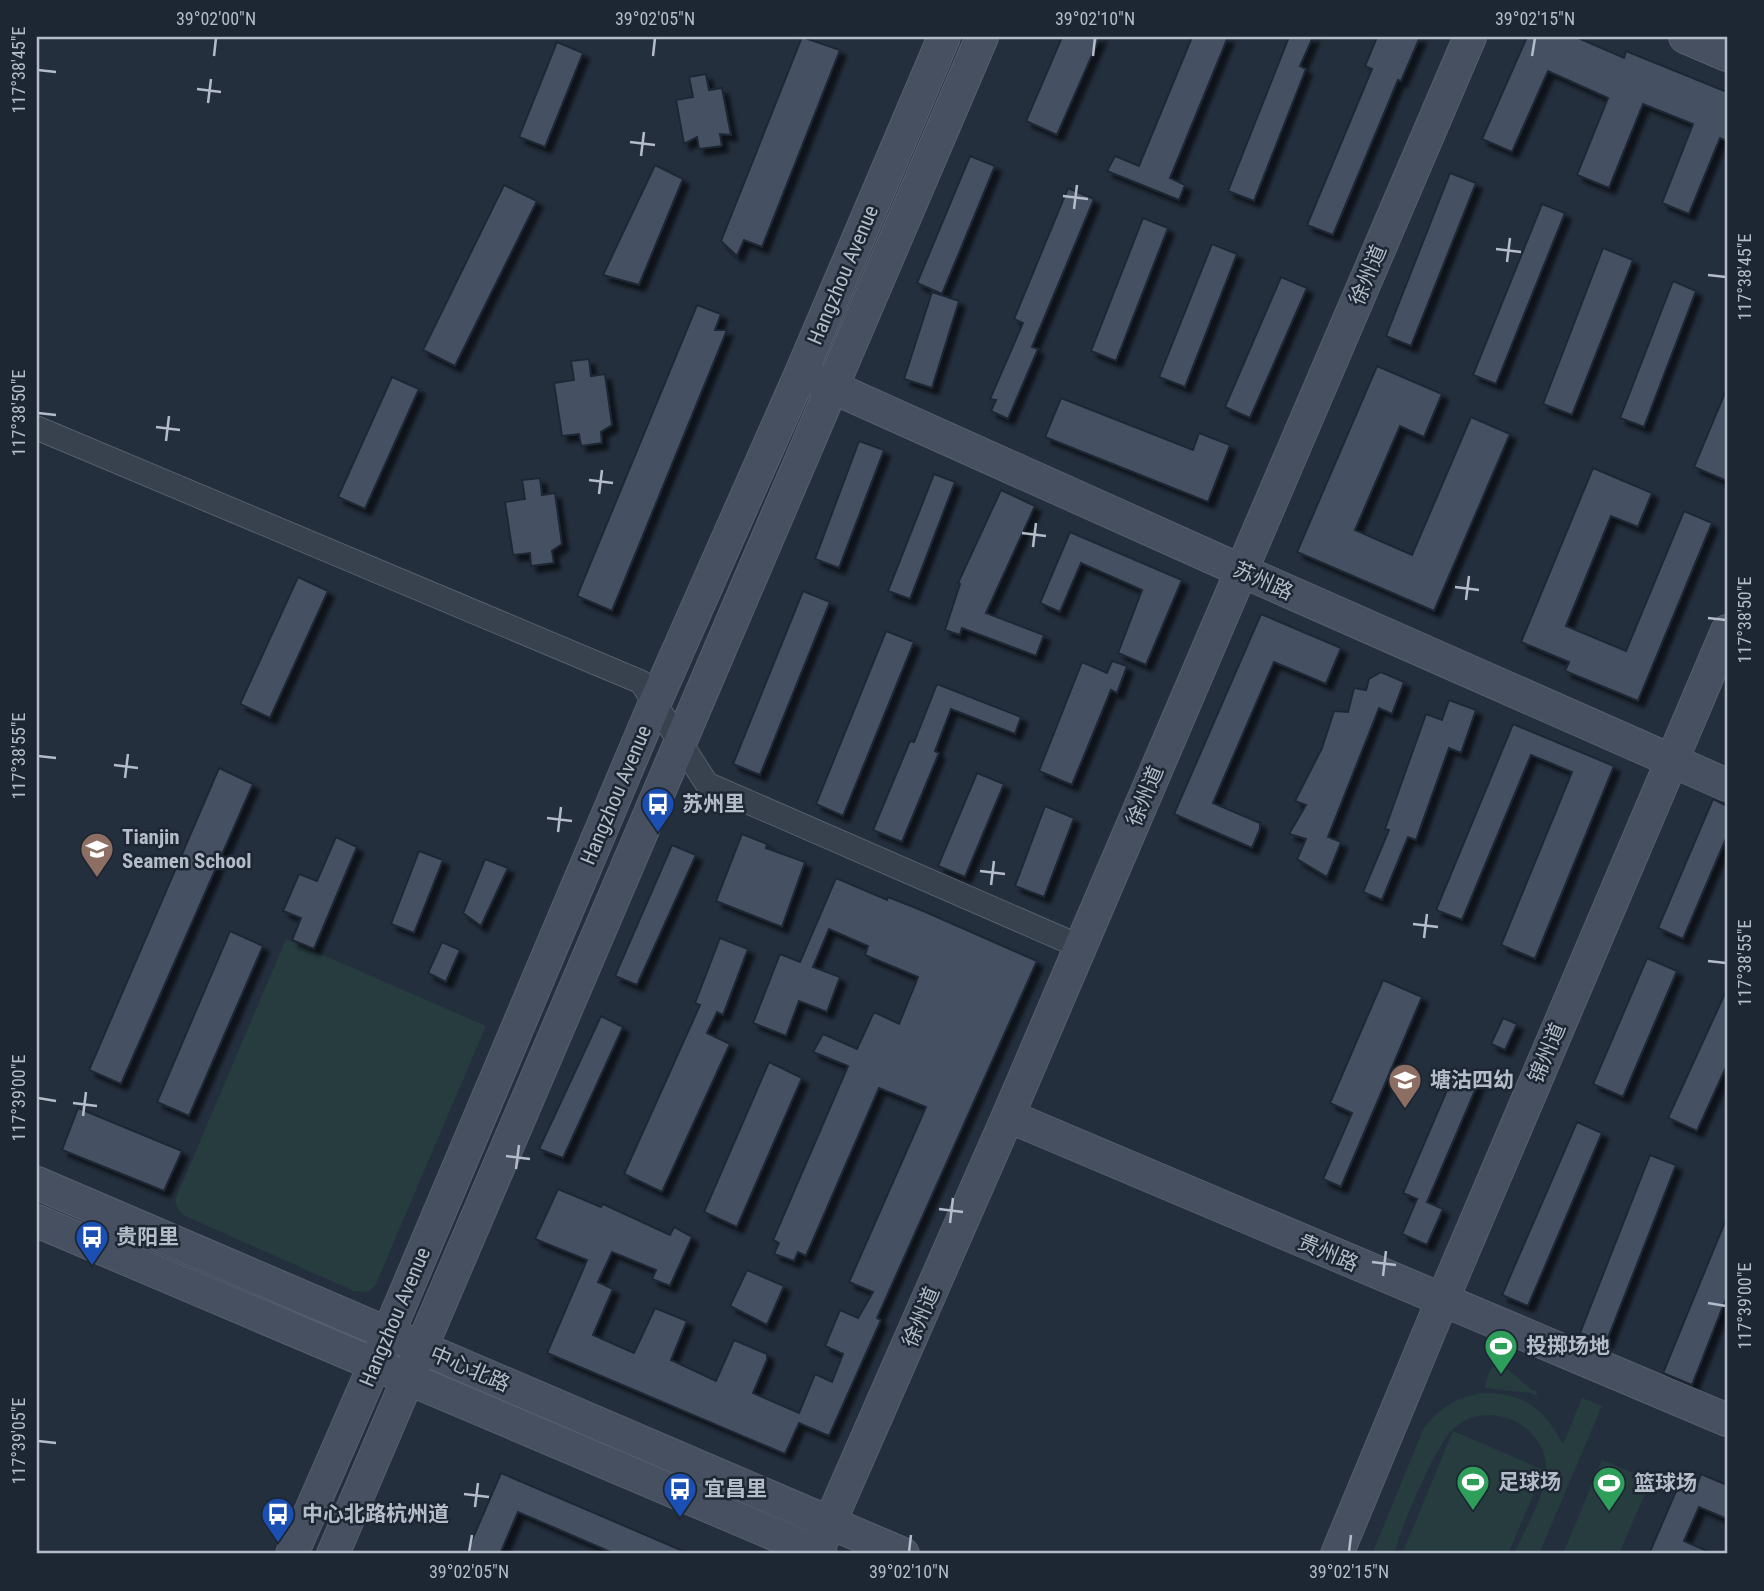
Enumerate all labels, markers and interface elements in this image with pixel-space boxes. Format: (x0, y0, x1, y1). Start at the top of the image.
text: 39°02'00"N (176, 8, 256, 29)
text: 39°02'05"N (615, 8, 695, 29)
text: 39°02'10"N (1055, 8, 1135, 29)
text: 39°02'15"N (1495, 8, 1575, 29)
text: 117°38'45"E (8, 27, 29, 113)
street label: Hangzhou Avenue (803, 202, 883, 348)
text: 117°38'45"E (1734, 234, 1755, 320)
street label: 徐州道 (1345, 241, 1391, 309)
text: 117°38'50"E (8, 370, 29, 456)
street label: 苏州路 (1229, 557, 1297, 605)
text: 117°38'50"E (1734, 577, 1755, 663)
text: 117°38'55"E (8, 713, 29, 799)
street label: Hangzhou Avenue (576, 722, 656, 868)
street label: 徐州道 (1122, 762, 1168, 830)
bus stop icon: 苏州里 (639, 785, 677, 834)
place label: 苏州里 (682, 792, 745, 816)
place label: Tianjin Seamen School (122, 825, 252, 873)
school or university icon: Tianjin Seamen School (78, 830, 116, 879)
text: 117°38'55"E (1734, 920, 1755, 1006)
street label: 锦州道 (1524, 1019, 1570, 1087)
text: 117°39'00"E (8, 1055, 29, 1141)
school or university icon: 塘沽四幼 (1386, 1061, 1424, 1110)
place label: 塘沽四幼 (1430, 1068, 1514, 1092)
bus stop icon: 贵阳里 (73, 1218, 111, 1267)
place label: 贵阳里 (116, 1225, 179, 1249)
street label: 贵州路 (1294, 1230, 1362, 1276)
street label: Hangzhou Avenue (355, 1244, 435, 1390)
text: 117°39'00"E (1734, 1263, 1755, 1349)
street label: 徐州道 (898, 1283, 944, 1351)
sports icon: 投掷场地 (1482, 1327, 1520, 1376)
place label: 投掷场地 (1526, 1334, 1610, 1358)
street label: 中心北路 (427, 1342, 513, 1396)
text: 117°39'05"E (8, 1398, 29, 1484)
sports icon: 足球场 (1454, 1463, 1492, 1512)
sports icon: 篮球场 (1590, 1464, 1628, 1513)
bus stop icon: 宜昌里 (661, 1470, 699, 1519)
place label: 足球场 (1498, 1470, 1561, 1494)
place label: 篮球场 (1634, 1471, 1697, 1495)
place label: 宜昌里 (704, 1477, 767, 1501)
bus stop icon: 中心北路杭州道 (259, 1495, 297, 1544)
place label: 中心北路杭州道 (302, 1502, 449, 1526)
text: 39°02'05"N (429, 1561, 509, 1582)
text: 39°02'10"N (869, 1561, 949, 1582)
text: 39°02'15"N (1309, 1561, 1389, 1582)

